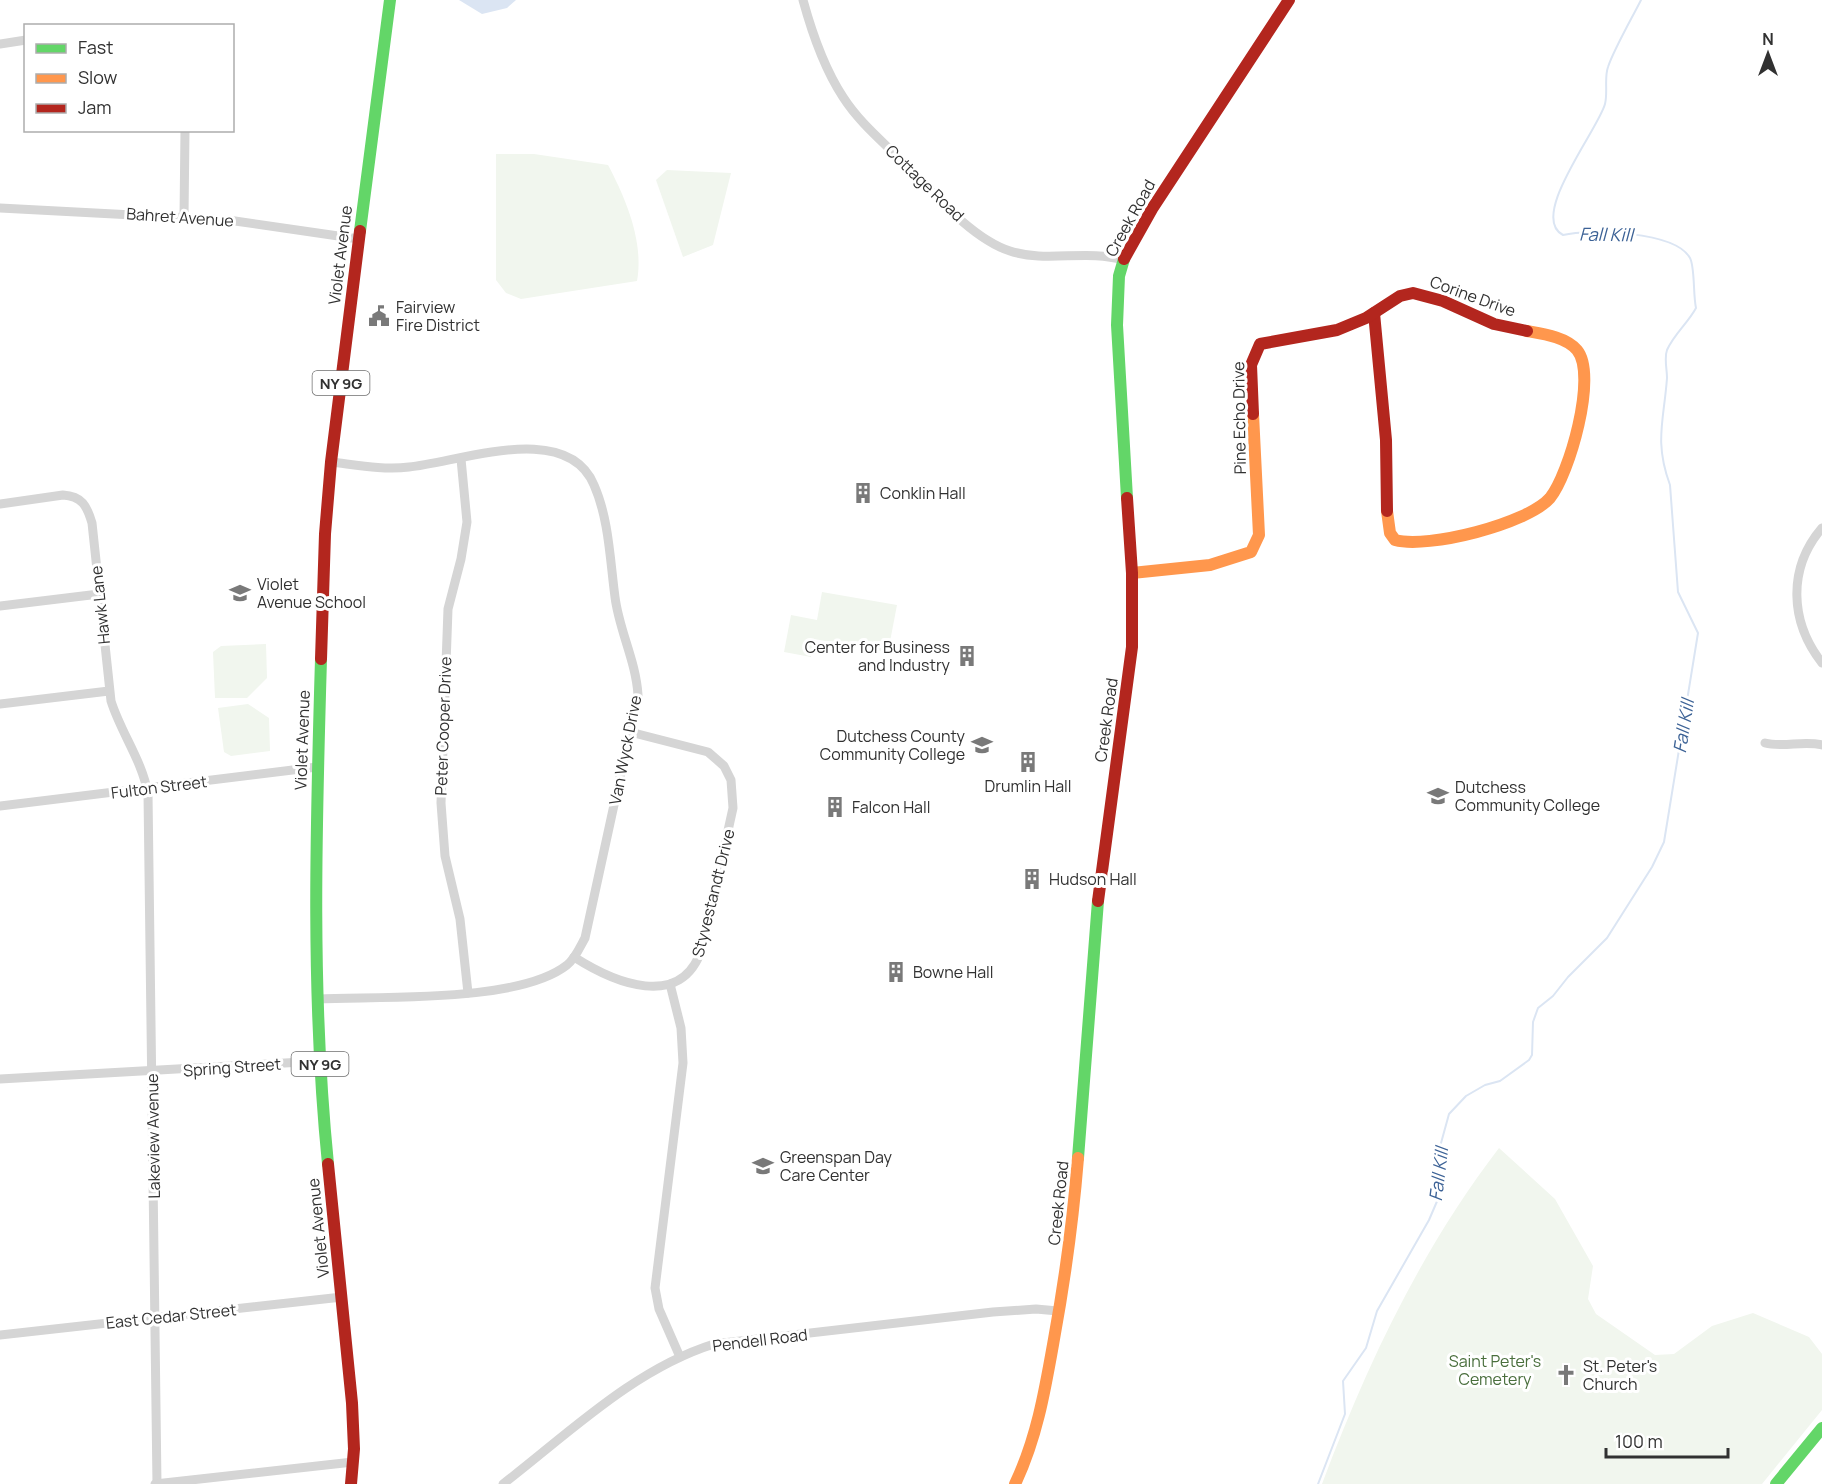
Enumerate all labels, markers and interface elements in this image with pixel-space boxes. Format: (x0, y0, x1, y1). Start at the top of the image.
legend (24, 24, 234, 132)
north arrow (1738, 24, 1798, 84)
text: N (1762, 28, 1774, 50)
text: Fast (78, 35, 113, 59)
text: Slow (78, 65, 118, 89)
text: Jam (78, 95, 112, 119)
street label: Cottage Road (881, 140, 969, 226)
street label: Creek Road (1100, 176, 1160, 260)
street label: Bahret Avenue (126, 202, 234, 232)
street label: Violet Avenue (323, 204, 357, 306)
water label: Fall Kill (1579, 222, 1636, 247)
street label: Corine Drive (1427, 270, 1519, 322)
place label: Fairview Fire District (396, 296, 480, 336)
public building icon: Fairview Fire District (367, 304, 391, 328)
street label: Pine Echo Drive (1227, 361, 1251, 475)
road number: NY 9G (312, 371, 370, 395)
building icon: Conklin Hall (851, 481, 875, 505)
place label: Conklin Hall (880, 482, 966, 504)
street label: Hawk Lane (85, 565, 115, 645)
place label: Violet Avenue School (257, 573, 366, 613)
school or university icon: Violet Avenue School (228, 581, 252, 605)
place label: Center for Business and Industry (805, 636, 951, 676)
building icon: Center for Business and Industry (955, 644, 979, 668)
street label: Peter Cooper Drive (430, 656, 456, 796)
street label: Creek Road (1089, 676, 1123, 764)
street label: Violet Avenue (289, 690, 315, 790)
street label: Van Wyck Drive (604, 693, 646, 807)
water label: Fall Kill (1667, 695, 1700, 755)
place label: Dutchess County Community College (820, 725, 966, 765)
school or university icon: Dutchess County Community College (970, 733, 994, 757)
building icon: Drumlin Hall (1016, 750, 1040, 774)
street label: Fulton Street (110, 770, 208, 804)
place label: Drumlin Hall (984, 775, 1072, 797)
place label: Dutchess Community College (1455, 776, 1600, 816)
school or university icon: Dutchess Community College (1426, 784, 1450, 808)
building icon: Falcon Hall (823, 795, 847, 819)
place label: Falcon Hall (852, 796, 930, 818)
street label: Styvestandt Drive (686, 827, 740, 959)
building icon: Hudson Hall (1020, 867, 1044, 891)
place label: Hudson Hall (1049, 868, 1137, 890)
building icon: Bowne Hall (884, 960, 908, 984)
place label: Bowne Hall (913, 961, 994, 983)
road number: NY 9G (292, 1052, 348, 1076)
street label: Spring Street (182, 1053, 282, 1081)
street label: Lakeview Avenue (141, 1073, 165, 1199)
water label: Fall Kill (1423, 1143, 1454, 1202)
place label: Greenspan Day Care Center (780, 1146, 892, 1186)
school or university icon: Greenspan Day Care Center (751, 1154, 775, 1178)
street label: Creek Road (1043, 1160, 1073, 1246)
street label: Violet Avenue (302, 1177, 334, 1279)
street label: East Cedar Street (105, 1298, 237, 1334)
street label: Pendell Road (711, 1323, 809, 1357)
park label: Saint Peter's Cemetery (1449, 1350, 1541, 1390)
place label: St. Peter's Church (1583, 1355, 1657, 1395)
church icon: St. Peter's Church (1554, 1363, 1578, 1387)
scale bar (1606, 1421, 1728, 1459)
text: 100 m (1615, 1429, 1663, 1453)

